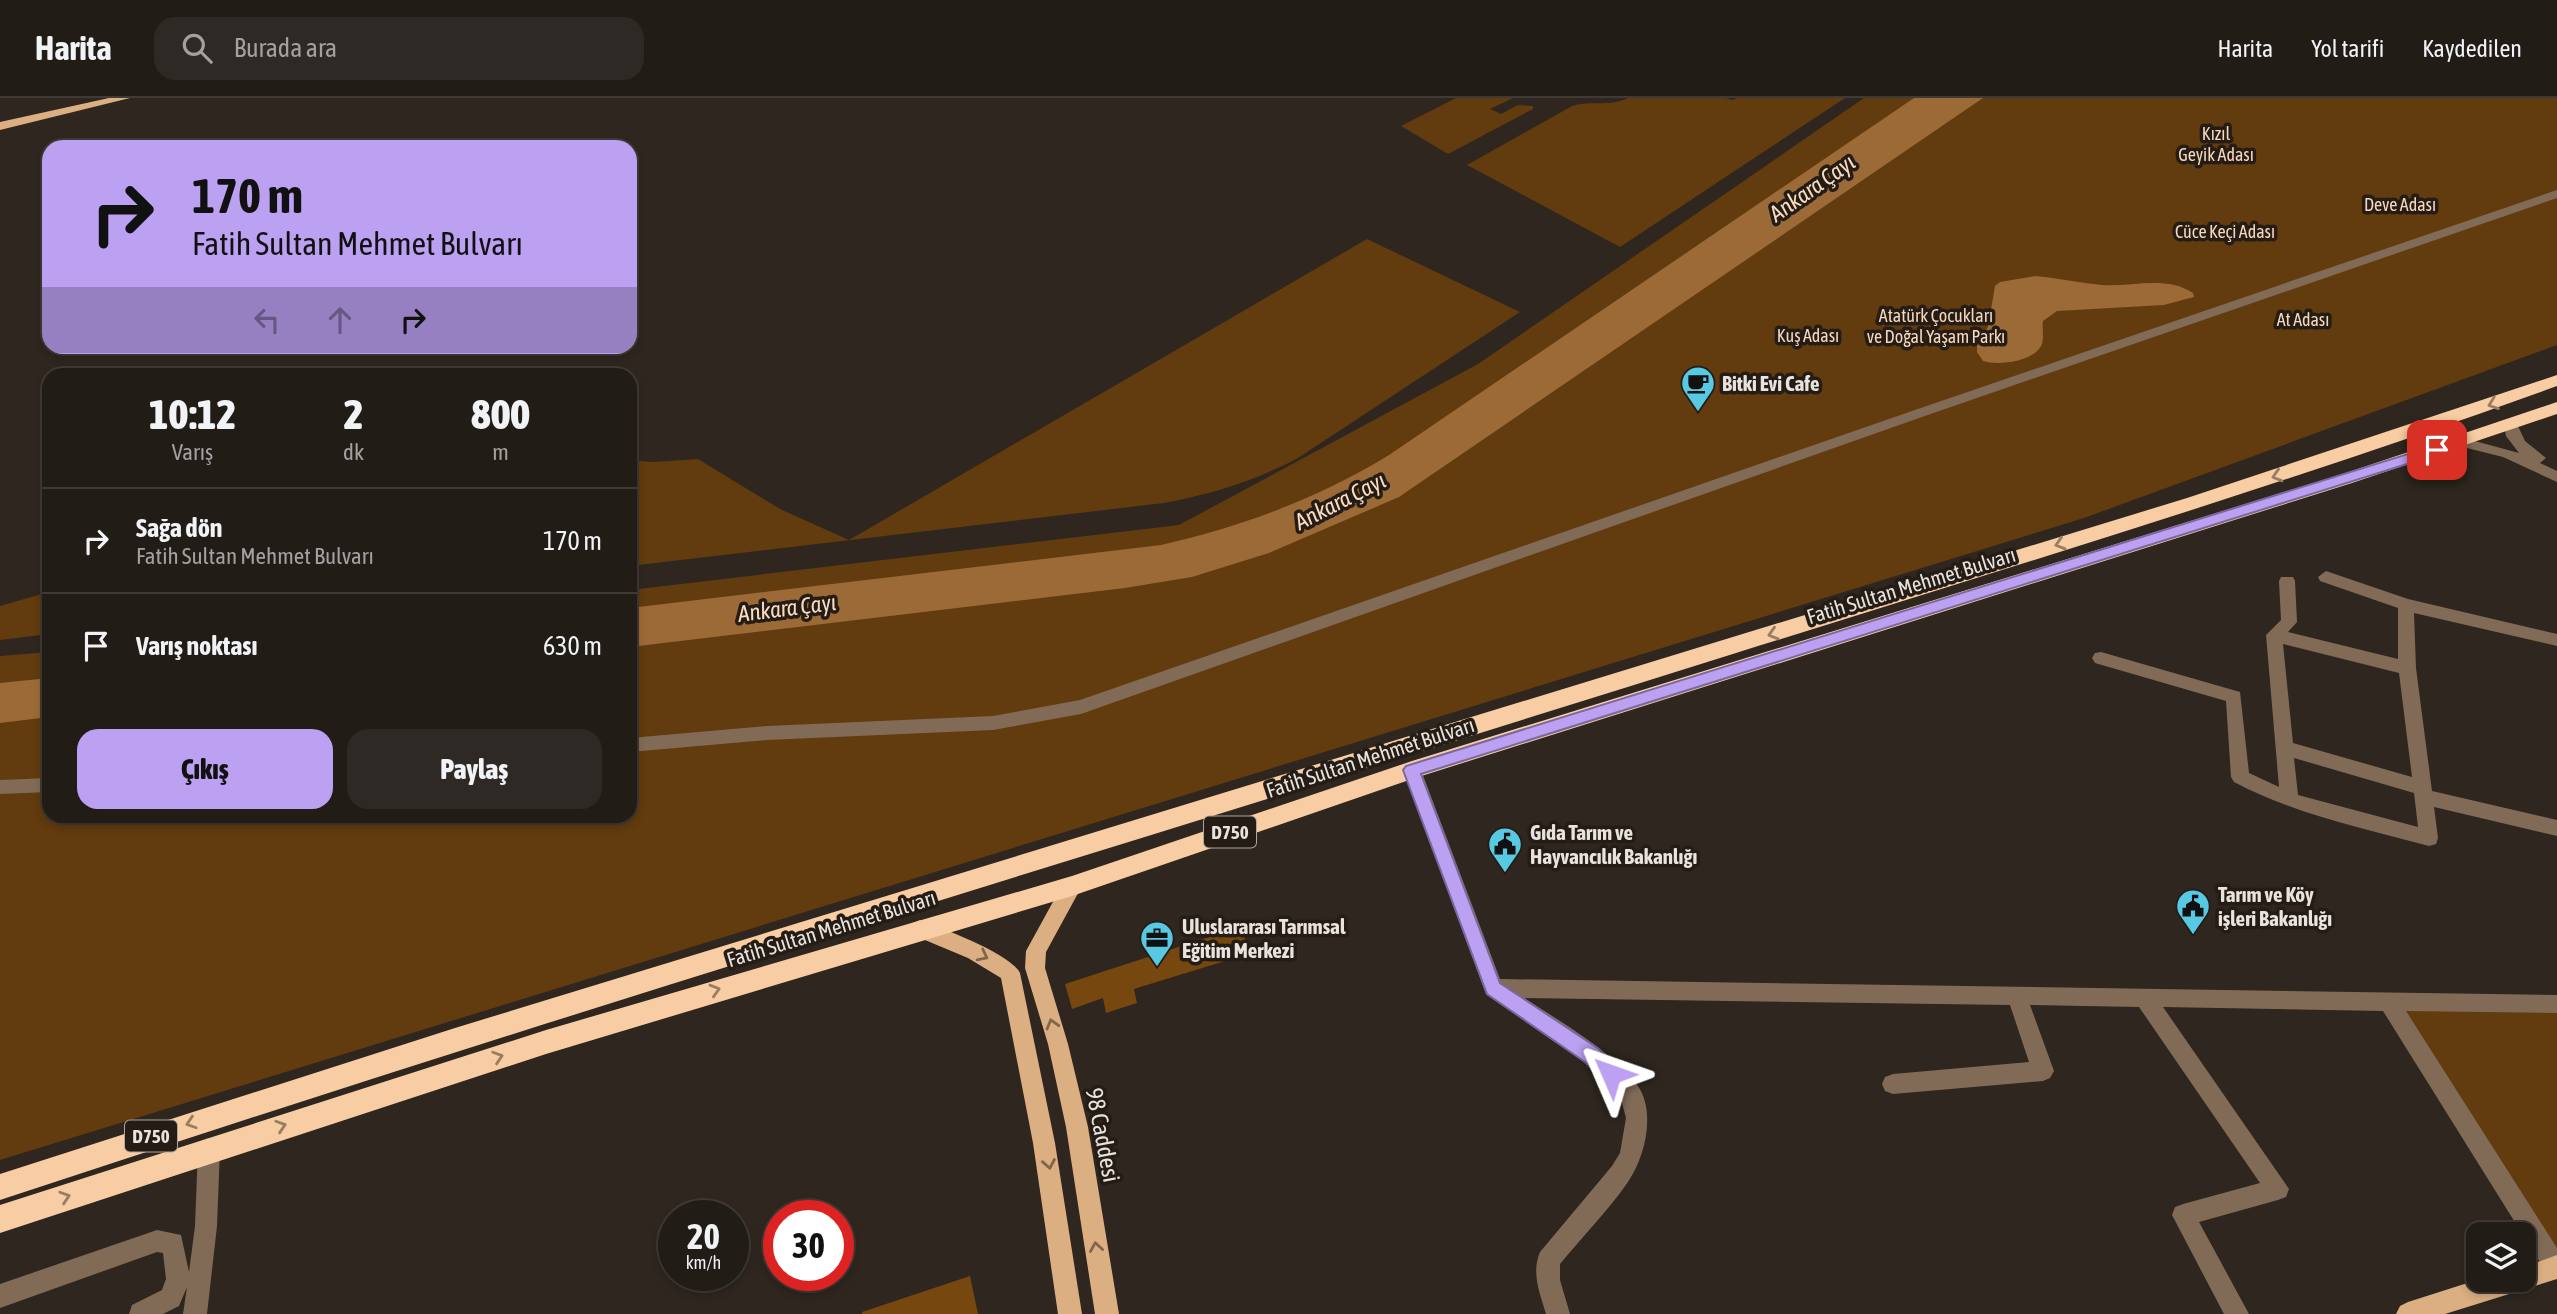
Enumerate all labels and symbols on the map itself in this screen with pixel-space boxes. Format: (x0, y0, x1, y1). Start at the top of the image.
park label: Kızıl Geyik Adası (2178, 123, 2254, 165)
water label: Ankara Çayı (1763, 149, 1860, 227)
park label: Deve Adası (2364, 194, 2436, 215)
park label: Cüce Keçi Adası (2175, 221, 2275, 242)
park label: Atatürk Çocukları ve Doğal Yaşam Parkı (1867, 305, 2005, 347)
park label: At Adası (2277, 309, 2329, 330)
park label: Kuş Adası (1777, 325, 1839, 346)
cafe icon: Bitki Evi Cafe (1679, 364, 1717, 413)
place label: Bitki Evi Cafe (1722, 371, 1820, 395)
one-way arrow (2487, 395, 2499, 409)
pin (2407, 420, 2467, 480)
water label: Ankara Çayı (1289, 467, 1390, 535)
one-way arrow (2271, 467, 2283, 482)
one-way arrow (2054, 535, 2066, 550)
street label: Fatih Sultan Mehmet Bulvarı (1804, 542, 2018, 628)
water label: Ankara Çayı (736, 589, 837, 627)
one-way arrow (1767, 626, 1780, 640)
street label: Fatih Sultan Mehmet Bulvarı (1263, 712, 1477, 802)
road number: D750 (1204, 817, 1256, 848)
place label: Gıda Tarım ve Hayvancılık Bakanlığı (1530, 820, 1697, 868)
public building icon: Gıda Tarım ve Hayvancılık Bakanlığı (1486, 825, 1524, 874)
place label: Tarım ve Köy işleri Bakanlığı (2218, 882, 2332, 930)
street label: Fatih Sultan Mehmet Bulvarı (724, 885, 938, 971)
public building icon: Tarım ve Köy işleri Bakanlığı (2174, 887, 2212, 936)
place label: Uluslararası Tarımsal Eğitim Merkezi (1182, 914, 1346, 962)
office icon: Uluslararası Tarımsal Eğitim Merkezi (1138, 919, 1176, 968)
one-way arrow (975, 948, 988, 961)
one-way arrow (709, 984, 721, 999)
one-way arrow (1045, 1018, 1060, 1030)
position arrow (1574, 1037, 1648, 1111)
one-way arrow (491, 1051, 503, 1065)
street label: 98 Caddesi (1081, 1086, 1125, 1184)
one-way arrow (186, 1115, 198, 1129)
road number: D750 (125, 1120, 177, 1152)
one-way arrow (274, 1120, 286, 1134)
one-way arrow (1041, 1158, 1056, 1170)
one-way arrow (58, 1191, 70, 1205)
speed limit sign: 30 (763, 1200, 854, 1291)
one-way arrow (1089, 1241, 1104, 1252)

